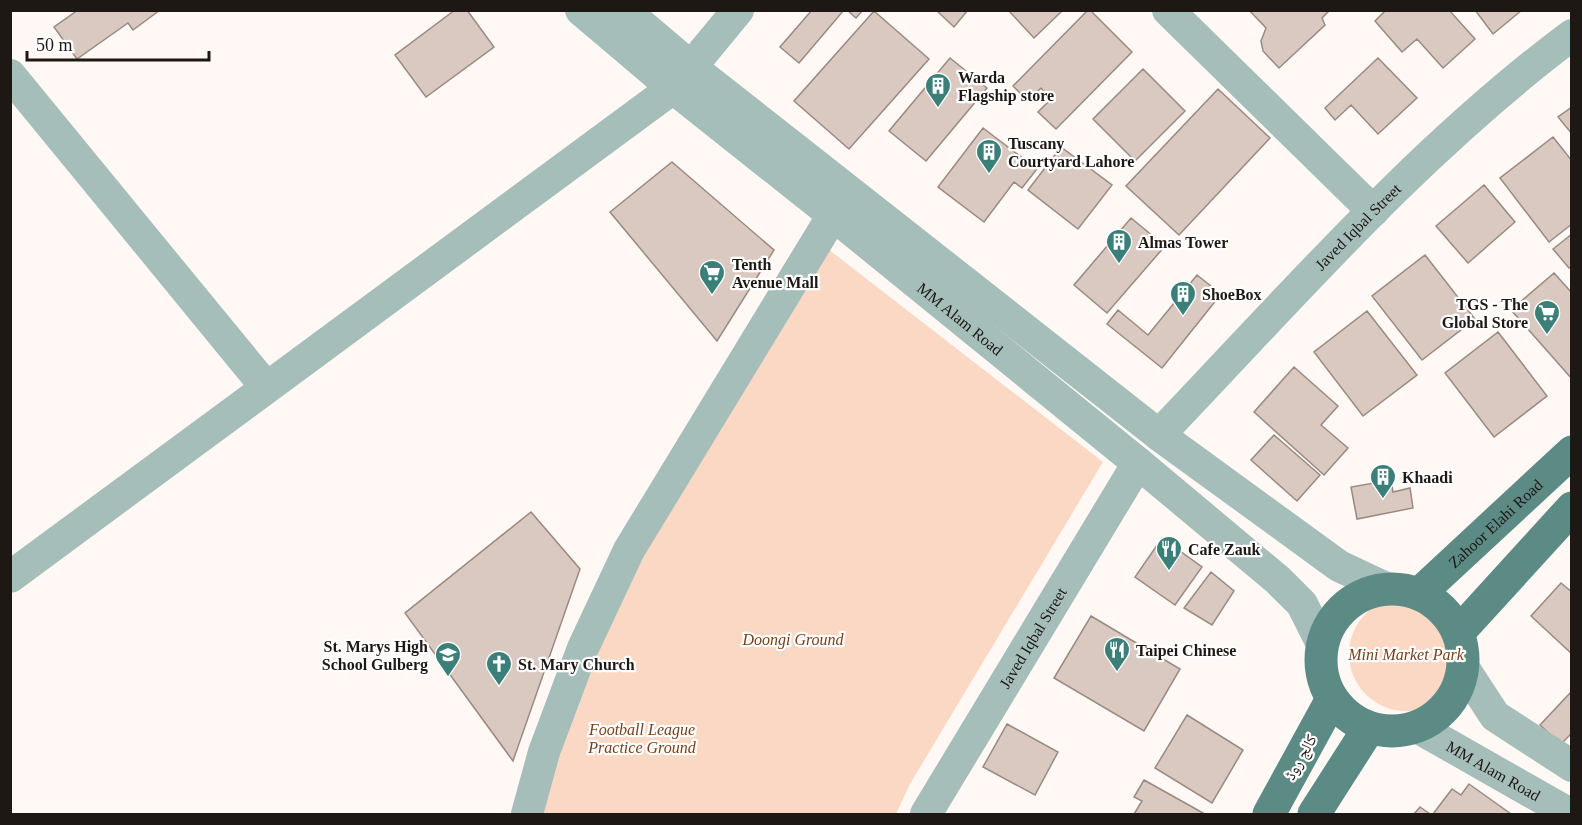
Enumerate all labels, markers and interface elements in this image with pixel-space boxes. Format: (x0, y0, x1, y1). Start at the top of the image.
scale bar (27, 24, 208, 62)
text: 50 m (36, 35, 73, 55)
place label: Warda Flagship store (958, 69, 1054, 105)
building icon: Warda Flagship store (923, 71, 953, 109)
place label: Tuscany Courtyard Lahore (1008, 135, 1134, 171)
building icon: Tuscany Courtyard Lahore (974, 137, 1004, 175)
street label: Javed Iqbal Street (1312, 180, 1405, 274)
building icon: Almas Tower (1104, 227, 1134, 265)
place label: Almas Tower (1138, 234, 1228, 251)
place label: Tenth Avenue Mall (732, 256, 819, 291)
supermarket icon: Tenth Avenue Mall (697, 258, 727, 296)
street label: MM Alam Road (914, 279, 1006, 359)
building icon: ShoeBox (1168, 279, 1198, 317)
place label: ShoeBox (1202, 286, 1262, 303)
place label: TGS - The Global Store (1442, 296, 1528, 331)
supermarket icon: TGS - The Global Store (1532, 298, 1562, 336)
building icon: Khaadi (1368, 462, 1398, 500)
place label: Khaadi (1402, 469, 1453, 486)
street label: Zahoor Elahi Road (1445, 476, 1546, 571)
restaurant icon: Cafe Zauk (1154, 534, 1184, 572)
place label: Cafe Zauk (1188, 541, 1261, 558)
street label: Javed Iqbal Street (996, 584, 1070, 691)
park label: Doongi Ground (741, 631, 845, 649)
restaurant icon: Taipei Chinese (1102, 635, 1132, 673)
place label: St. Marys High School Gulberg (322, 638, 428, 674)
school or university icon: St. Marys High School Gulberg (433, 640, 463, 678)
place label: Taipei Chinese (1136, 642, 1236, 660)
park label: Mini Market Park (1347, 646, 1465, 663)
church icon: St. Mary Church (484, 649, 514, 687)
place label: St. Mary Church (518, 656, 635, 674)
park label: Football League Practice Ground (587, 721, 697, 756)
street label: کالج روڈ (1281, 731, 1322, 784)
street label: MM Alam Road (1443, 738, 1543, 804)

